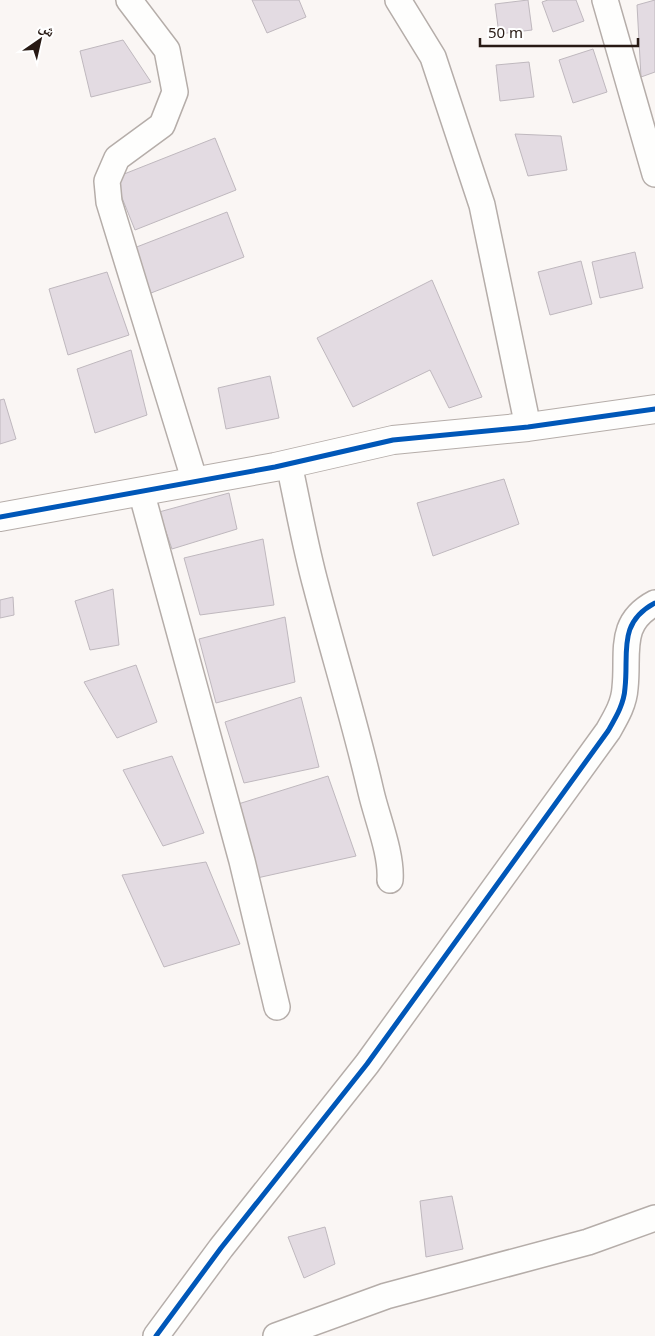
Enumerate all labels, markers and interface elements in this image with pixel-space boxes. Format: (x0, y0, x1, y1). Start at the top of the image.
north arrow (15, 15, 65, 65)
scale bar (480, 15, 638, 47)
text: ش (36, 17, 59, 41)
text: 50 m (488, 22, 523, 42)

